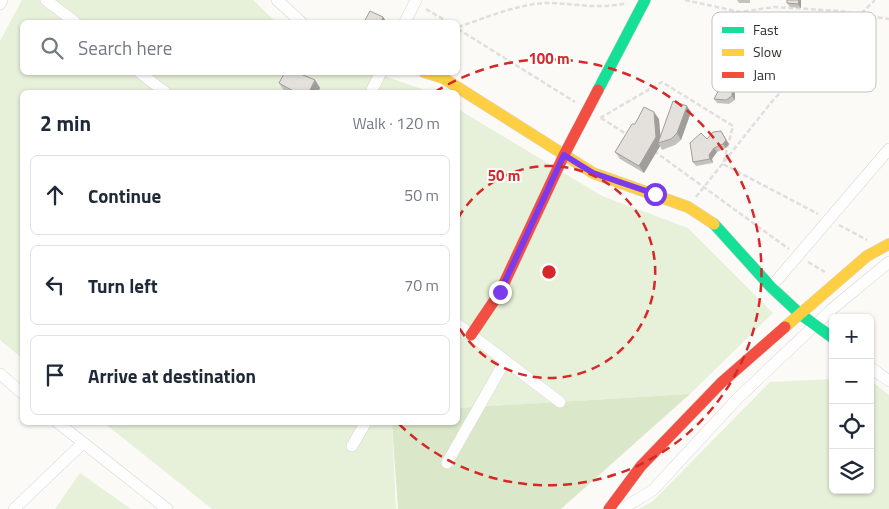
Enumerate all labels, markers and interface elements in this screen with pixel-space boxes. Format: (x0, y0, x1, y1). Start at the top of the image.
legend (712, 12, 876, 92)
text: Fast (753, 19, 778, 40)
search box (20, 20, 460, 75)
text: Search here (78, 33, 172, 62)
icon: search (38, 34, 66, 62)
text: Slow (753, 41, 782, 62)
text: 100 m (528, 47, 570, 70)
text: Jam (753, 64, 776, 85)
text: 2 min (40, 107, 91, 139)
text: Walk · 120 m (352, 111, 440, 135)
text: 50 m (488, 164, 520, 187)
icon: ahead (41, 181, 69, 209)
text: Continue (88, 181, 161, 210)
text: 50 m (404, 183, 439, 207)
route start (644, 183, 667, 206)
centre of rings (540, 263, 558, 281)
icon: left (41, 271, 69, 299)
text: Turn left (88, 271, 158, 300)
text: 70 m (404, 273, 439, 297)
route end (489, 281, 512, 304)
map controls (829, 314, 874, 494)
button: + (829, 314, 874, 359)
button: − (829, 359, 874, 404)
icon: arrive (41, 361, 69, 389)
text: Arrive at destination (88, 361, 256, 390)
button: locate (829, 404, 874, 449)
button: layers (829, 449, 874, 494)

